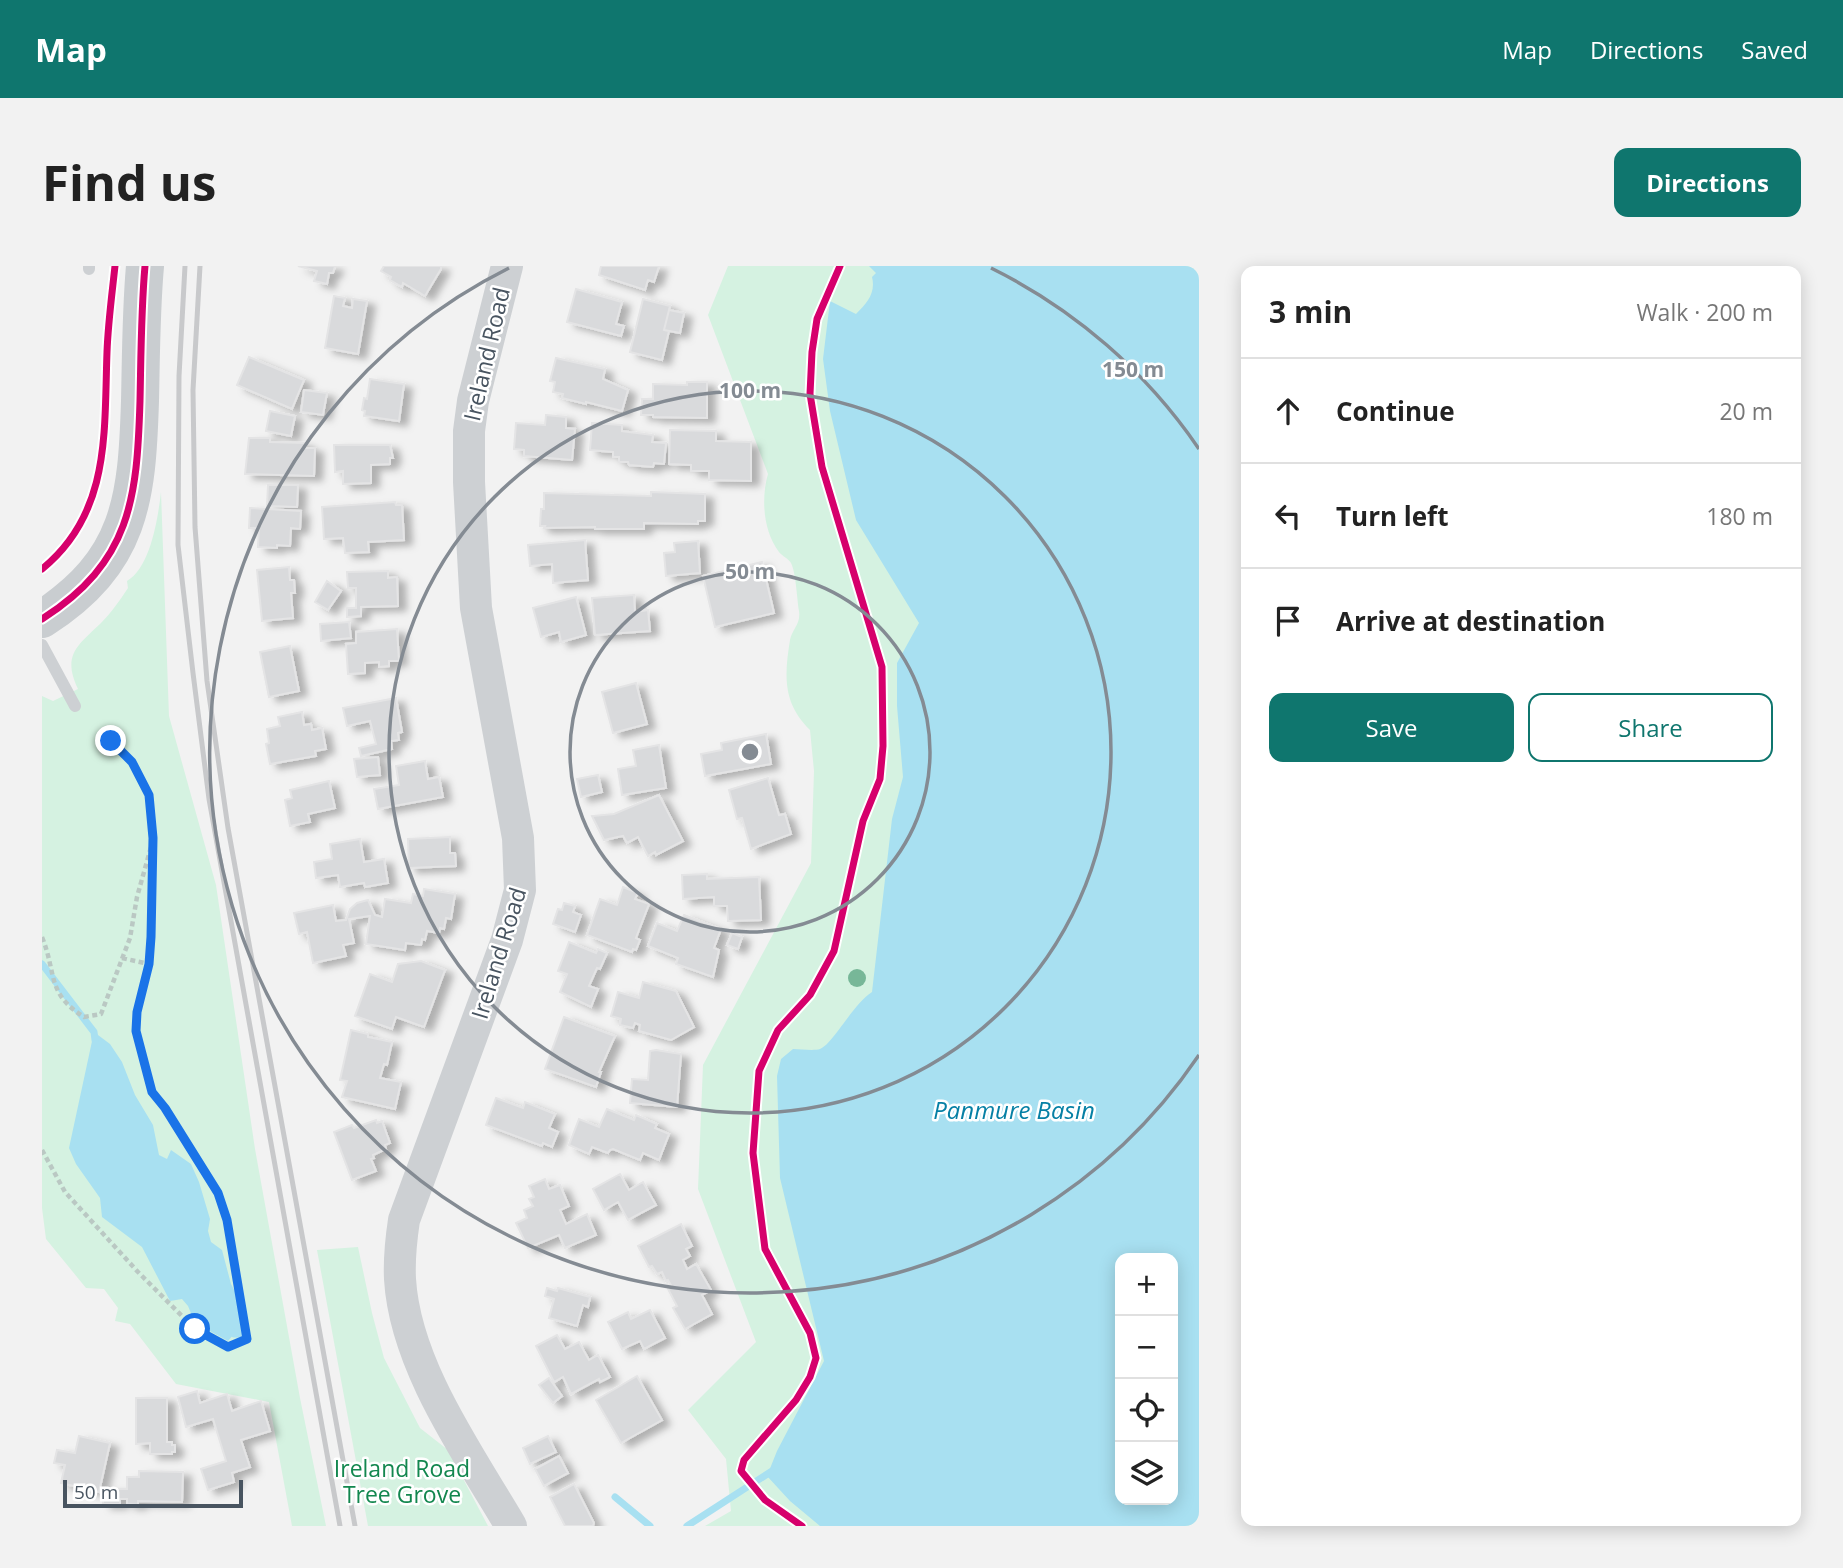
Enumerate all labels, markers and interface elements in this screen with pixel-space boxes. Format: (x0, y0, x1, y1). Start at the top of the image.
text: Map (35, 27, 107, 72)
text: Map (1502, 33, 1552, 66)
text: Directions (1590, 33, 1703, 66)
text: Saved (1741, 33, 1808, 66)
button: Directions (1614, 148, 1801, 217)
text: Find us (42, 149, 216, 215)
street label: Ireland Road (455, 284, 517, 424)
text: 3 min (1269, 291, 1352, 332)
text: Walk · 200 m (1636, 296, 1773, 328)
text: 150 m (1102, 355, 1164, 383)
text: 100 m (719, 376, 781, 404)
icon: ahead (1269, 392, 1307, 430)
text: Continue (1336, 393, 1455, 429)
text: 20 m (1719, 395, 1773, 427)
icon: left (1269, 497, 1307, 535)
text: Turn left (1336, 498, 1448, 534)
text: 180 m (1706, 500, 1773, 532)
text: 50 m (725, 557, 775, 585)
icon: arrive (1269, 602, 1307, 640)
text: Arrive at destination (1336, 603, 1605, 639)
button: Save (1269, 693, 1514, 762)
button: Share (1528, 693, 1773, 762)
route end (95, 725, 126, 756)
centre of rings (738, 740, 762, 764)
street label: Ireland Road (463, 883, 533, 1023)
water label: Panmure Basin (933, 1093, 1095, 1126)
map controls (1115, 1253, 1178, 1505)
button: + (1115, 1253, 1178, 1316)
route start (179, 1313, 210, 1344)
button: − (1115, 1316, 1178, 1379)
button: locate (1115, 1379, 1178, 1442)
button: layers (1115, 1442, 1178, 1505)
park label: Ireland Road Tree Grove (334, 1452, 470, 1510)
scale bar (63, 1477, 243, 1509)
text: 50 m (74, 1479, 118, 1505)

